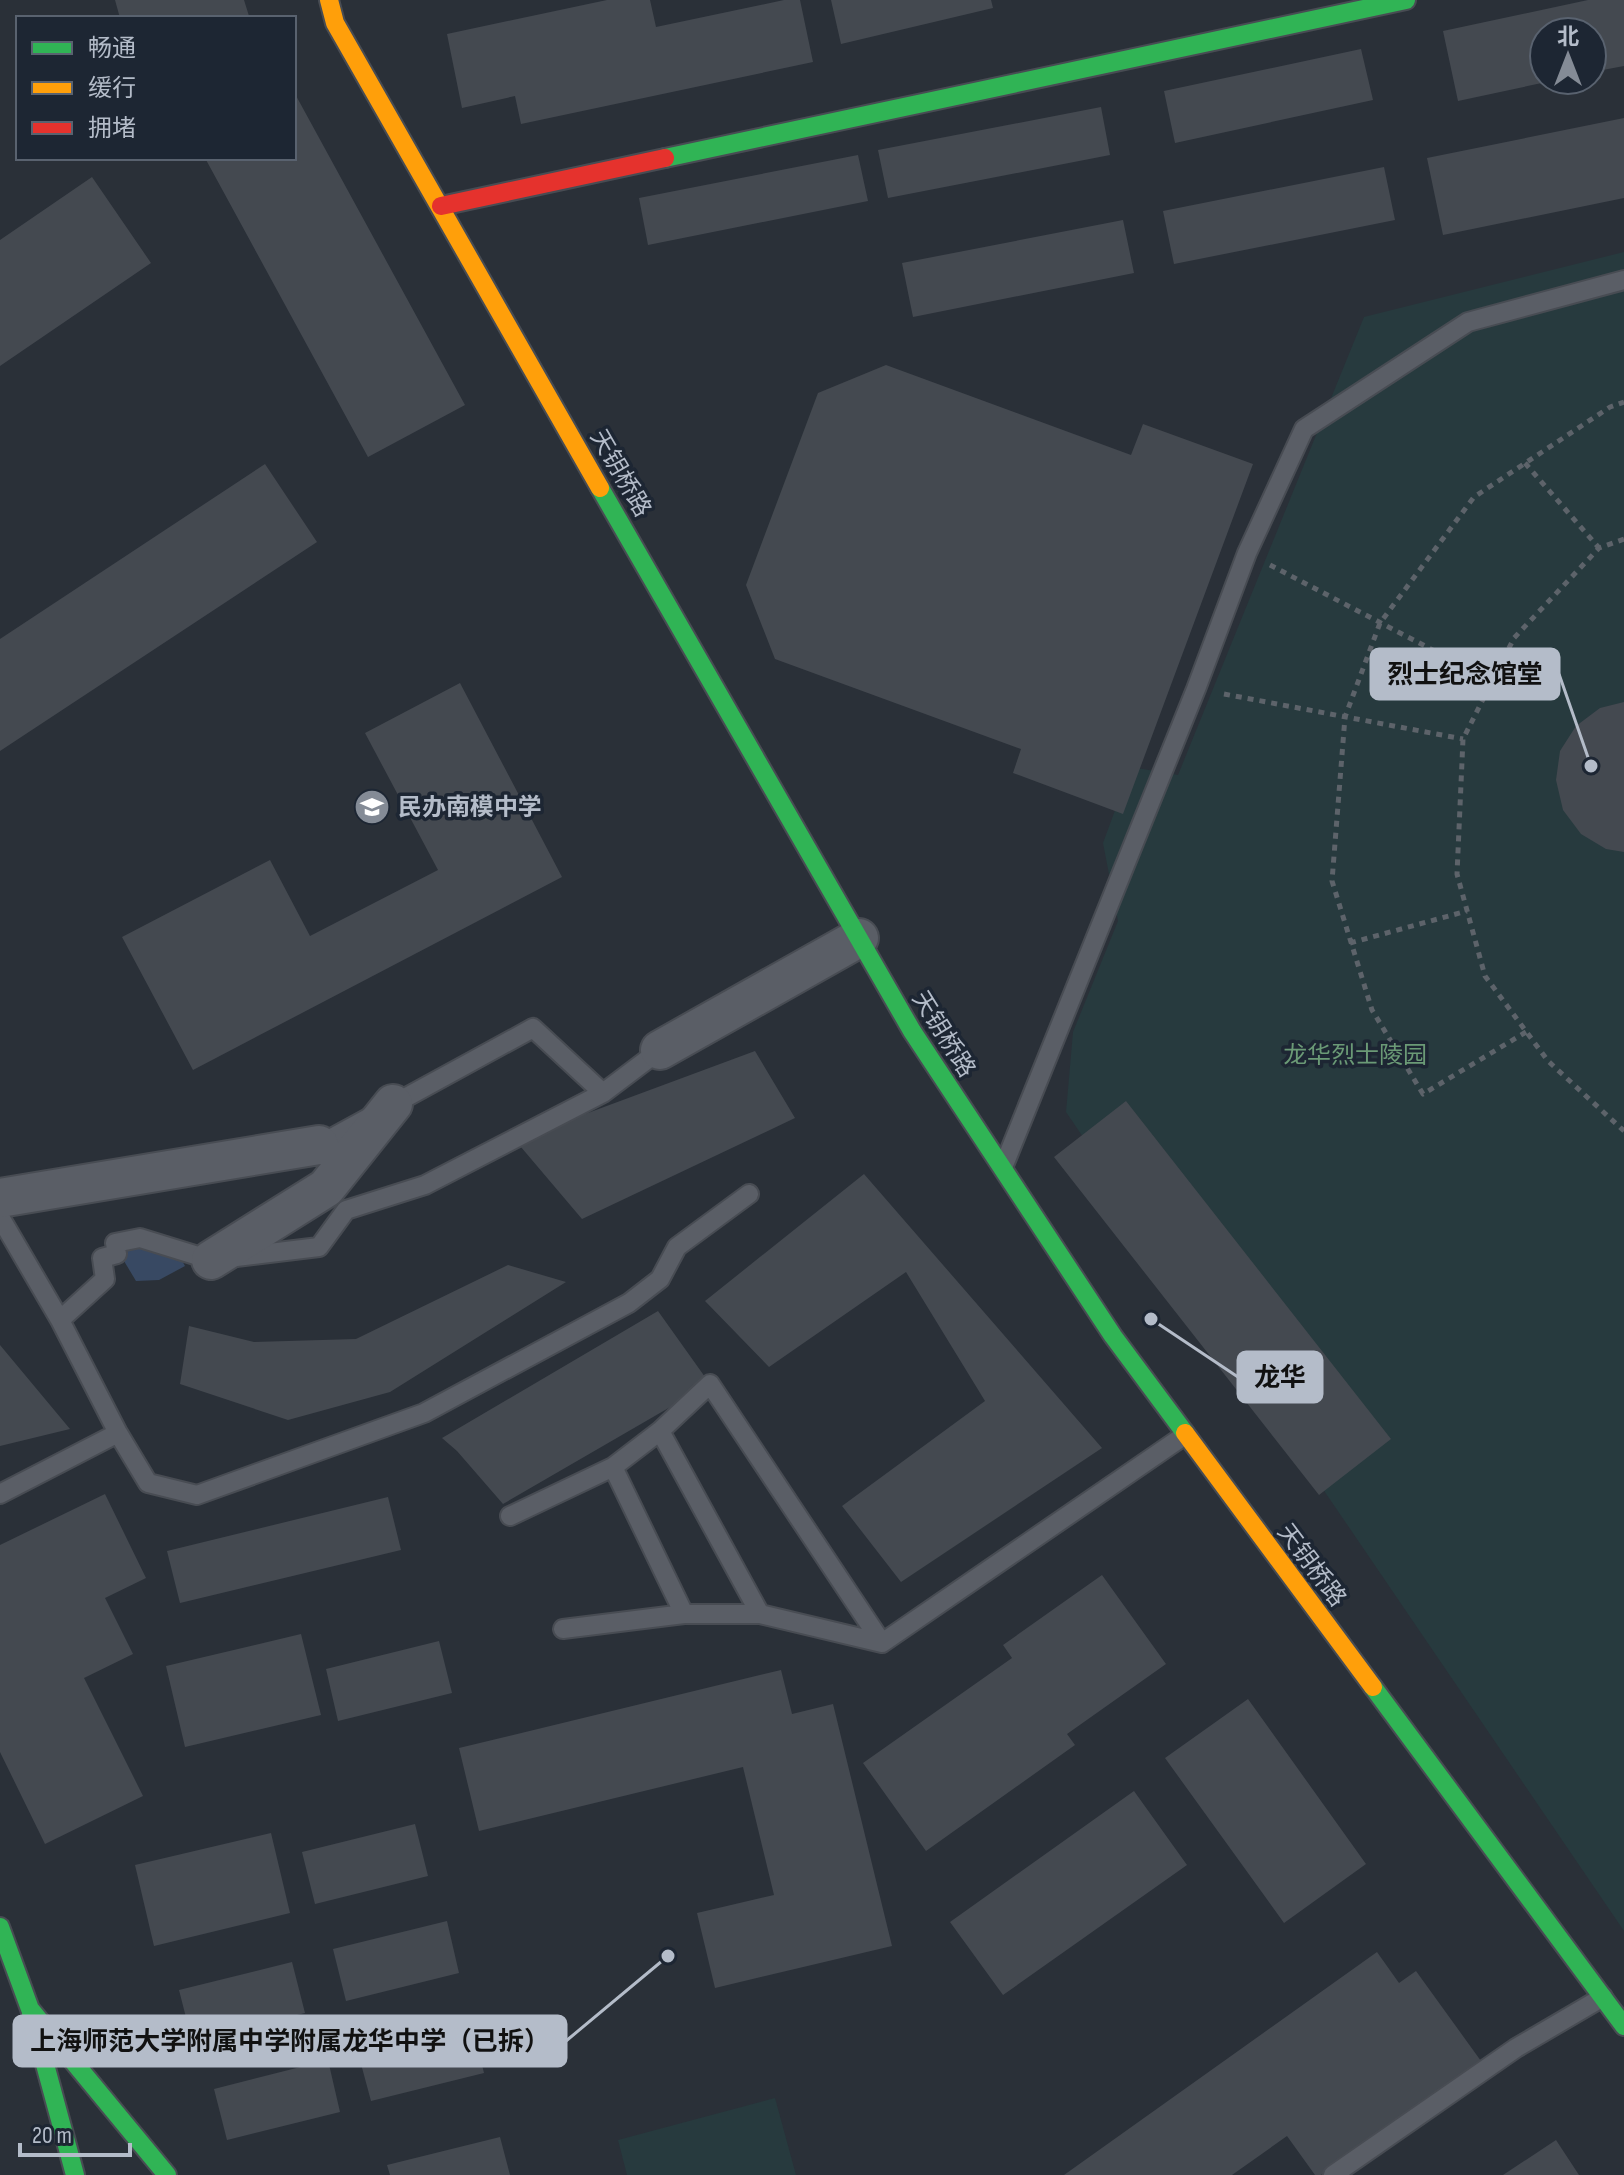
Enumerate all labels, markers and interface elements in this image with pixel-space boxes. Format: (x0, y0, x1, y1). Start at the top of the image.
legend (16, 16, 296, 160)
north arrow (1528, 16, 1608, 96)
text: 北 (1557, 24, 1579, 51)
text: 畅通 (88, 34, 136, 63)
text: 缓行 (88, 74, 136, 103)
text: 拥堵 (88, 114, 136, 143)
street label: 天钥桥路 (584, 424, 657, 522)
callout: 烈士纪念馆堂 (1371, 649, 1559, 699)
text: 烈士纪念馆堂 (1387, 660, 1543, 691)
school or university icon: 民办南模中学 (353, 788, 391, 826)
place label: 民办南模中学 (398, 793, 542, 822)
street label: 天钥桥路 (906, 986, 981, 1083)
park label: 龙华烈士陵园 (1283, 1041, 1427, 1070)
callout: 龙华 (1238, 1352, 1322, 1402)
text: 龙华 (1254, 1363, 1306, 1394)
street label: 天钥桥路 (1271, 1518, 1352, 1612)
callout: 上海师范大学附属中学附属龙华中学（已拆） (14, 2016, 566, 2066)
text: 上海师范大学附属中学附属龙华中学（已拆） (30, 2027, 550, 2058)
scale bar (20, 2107, 130, 2157)
text: 20 m (32, 2121, 72, 2150)

